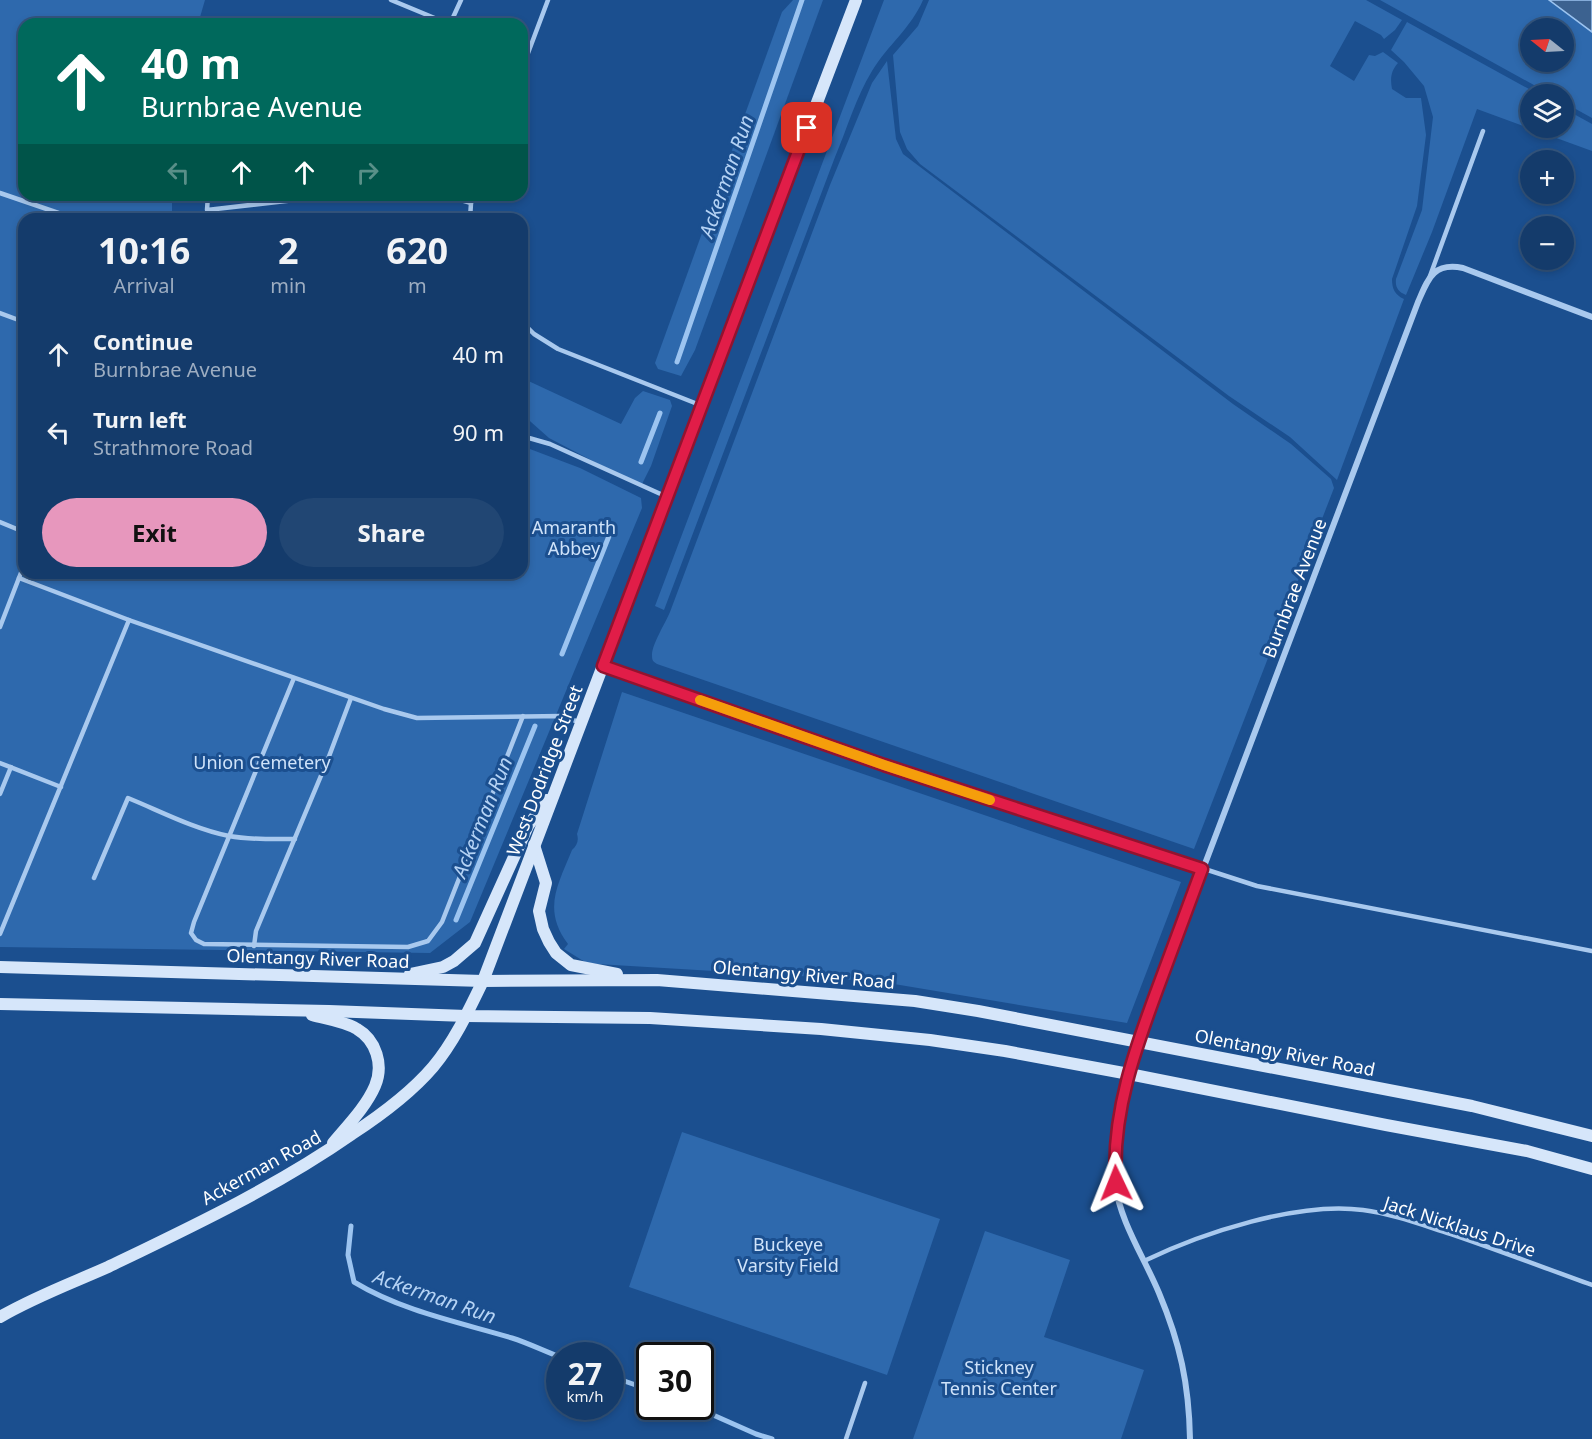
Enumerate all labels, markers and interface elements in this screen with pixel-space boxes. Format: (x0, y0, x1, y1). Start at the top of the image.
north arrow (1520, 18, 1574, 72)
map controls (1520, 18, 1574, 270)
text: 40 m (141, 34, 241, 91)
icon: ahead (42, 42, 120, 120)
button: layers (1520, 84, 1574, 138)
text: Burnbrae Avenue (141, 88, 362, 125)
pin (781, 102, 832, 153)
water label: Ackerman Run (692, 111, 760, 243)
icon: arrive (790, 111, 823, 144)
button: + (1520, 150, 1574, 204)
icon: left (162, 156, 195, 189)
icon: ahead (225, 156, 258, 189)
icon: ahead (288, 156, 321, 189)
icon: right (351, 156, 384, 189)
button: − (1520, 216, 1574, 270)
text: 10:16 (98, 226, 190, 275)
text: 2 (278, 226, 299, 275)
text: 620 (386, 226, 448, 275)
text: Arrival (114, 272, 175, 299)
text: min (270, 272, 306, 299)
text: m (408, 272, 427, 299)
text: Continue (93, 326, 193, 356)
icon: ahead (42, 338, 75, 371)
text: 40 m (453, 339, 504, 369)
text: Burnbrae Avenue (93, 356, 257, 383)
text: Turn left (93, 404, 187, 434)
icon: left (42, 416, 75, 449)
text: 90 m (453, 417, 504, 447)
text: Strathmore Road (93, 434, 253, 461)
button: Exit (42, 498, 267, 567)
button: Share (279, 498, 504, 567)
park label: Amaranth Abbey (532, 515, 616, 560)
street label: Burnbrae Avenue (1256, 515, 1332, 661)
street label: West Dodridge Street (500, 681, 588, 859)
park label: Union Cemetery (193, 750, 332, 774)
water label: Ackerman Run (445, 753, 518, 883)
street label: Olentangy River Road (226, 943, 410, 973)
street label: Olentangy River Road (712, 954, 896, 994)
street label: Olentangy River Road (1193, 1023, 1377, 1081)
street label: Ackerman Road (197, 1124, 325, 1210)
position arrow (1084, 1151, 1148, 1215)
street label: Jack Nicklaus Drive (1379, 1190, 1539, 1262)
park label: Buckeye Varsity Field (737, 1232, 839, 1277)
water label: Ackerman Run (368, 1262, 500, 1330)
speed limit sign: 30 (636, 1342, 714, 1420)
text: 27 (568, 1353, 602, 1394)
park label: Stickney Tennis Center (941, 1355, 1057, 1400)
text: km/h (567, 1386, 603, 1406)

